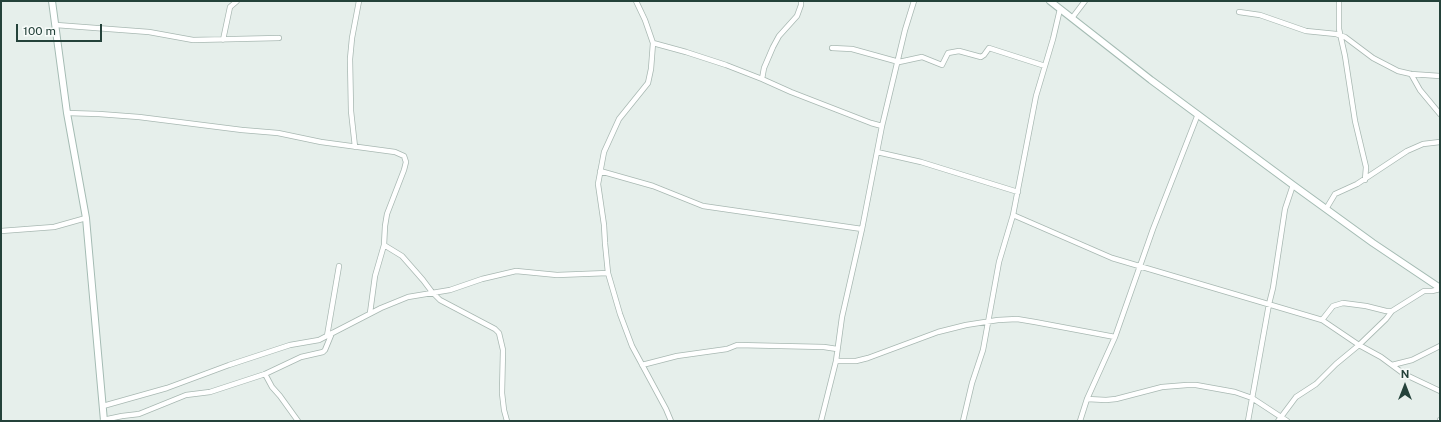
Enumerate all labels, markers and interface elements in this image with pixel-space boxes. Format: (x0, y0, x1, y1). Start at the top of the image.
scale bar (18, 16, 104, 42)
text: 100 m (23, 24, 56, 38)
north arrow (1385, 366, 1425, 406)
text: N (1401, 368, 1409, 380)

